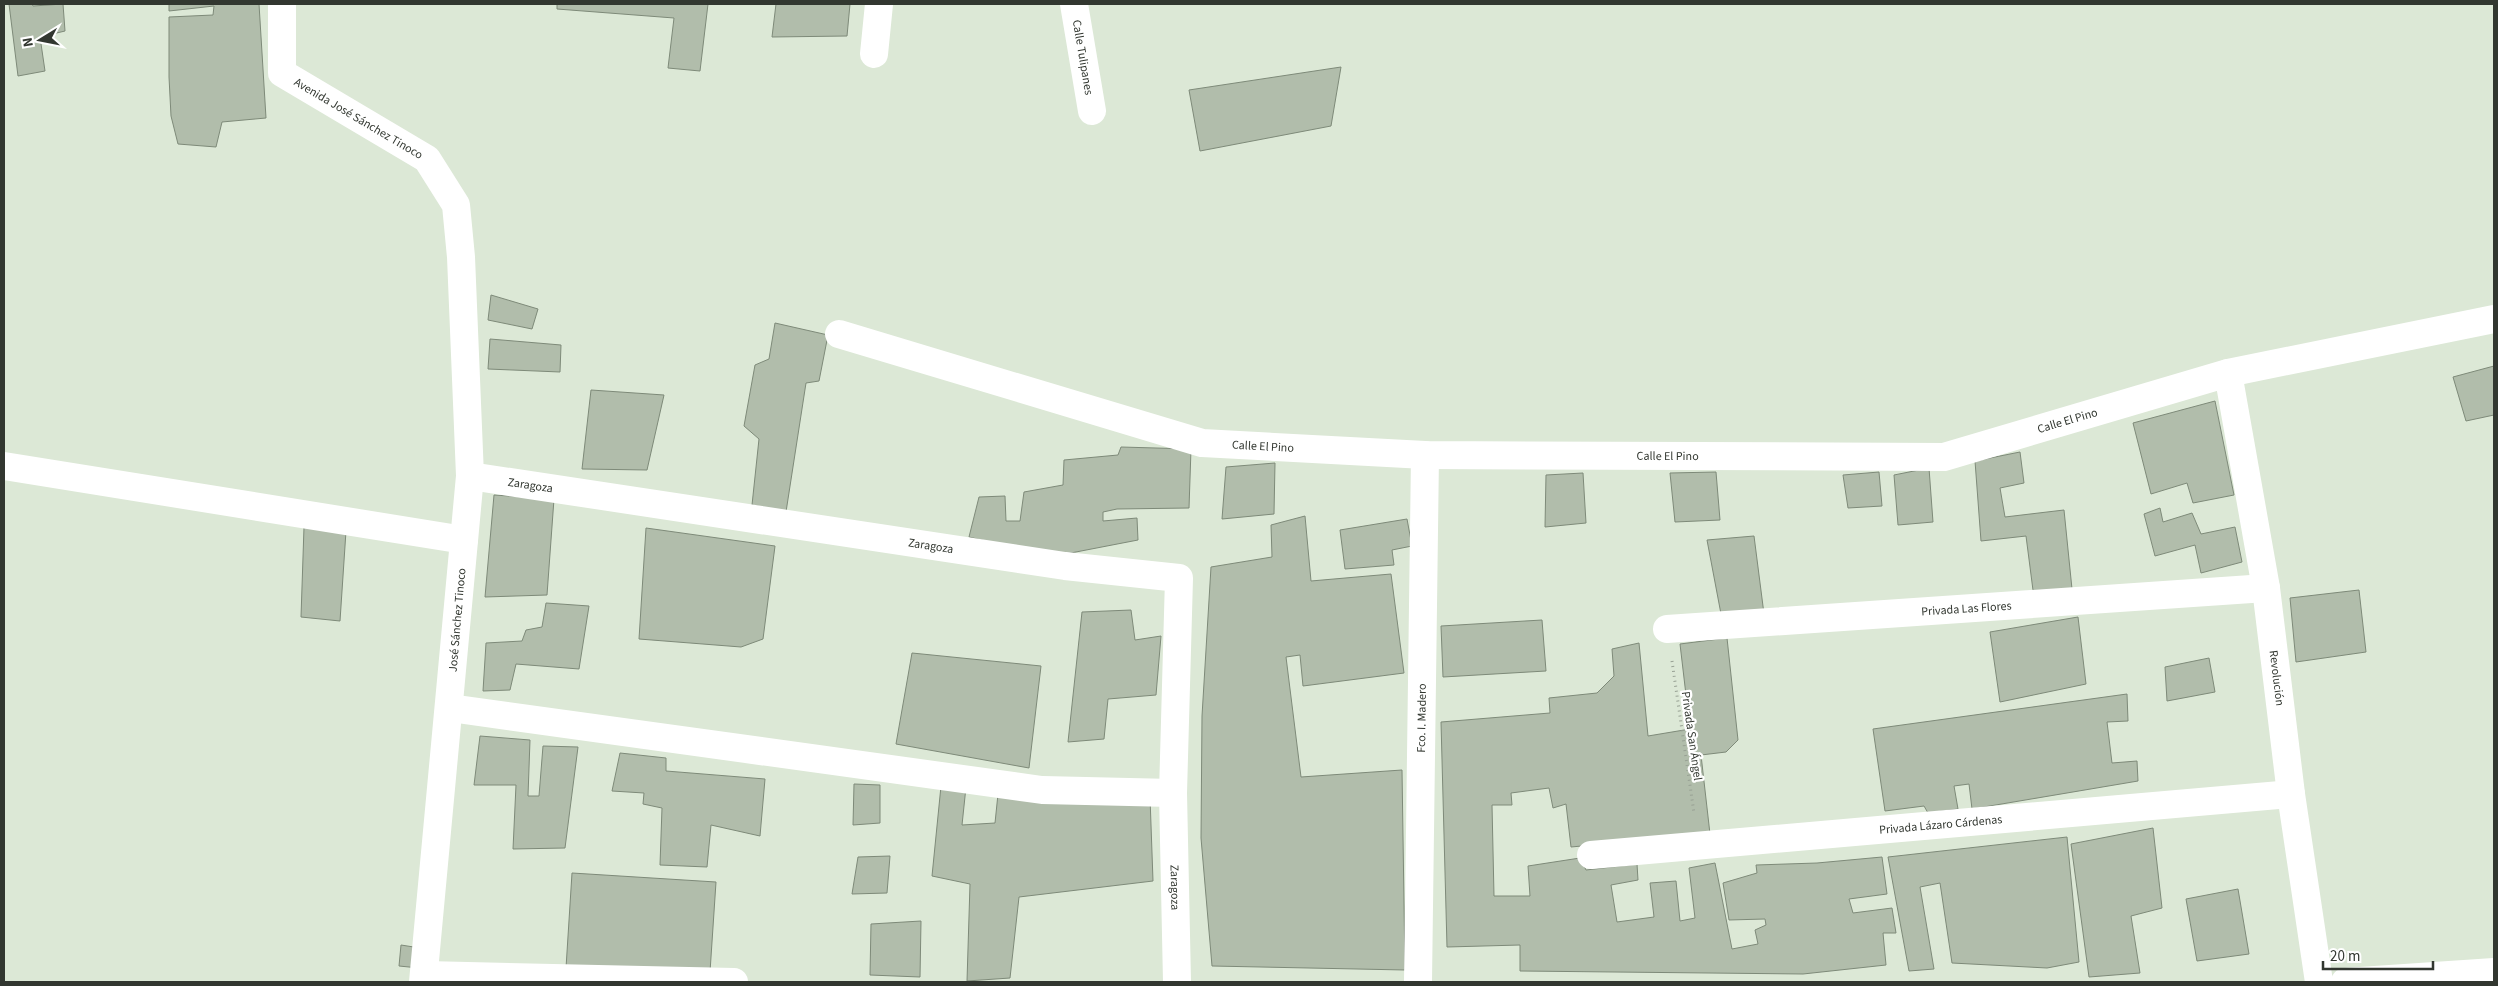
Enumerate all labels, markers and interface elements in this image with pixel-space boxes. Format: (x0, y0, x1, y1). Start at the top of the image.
north arrow (15, 15, 65, 65)
street label: Calle Tulipanes (1068, 18, 1097, 96)
text: N (18, 36, 39, 48)
street label: Avenida José Sánchez Tinoco (291, 74, 426, 164)
street label: Calle El Pino (2035, 404, 2100, 438)
street label: Calle El Pino (1231, 437, 1294, 457)
street label: Calle El Pino (1637, 448, 1699, 465)
street label: Zaragoza (506, 474, 554, 497)
street label: Zaragoza (907, 534, 954, 558)
street label: José Sánchez Tinoco (444, 567, 471, 673)
street label: Privada Las Flores (1921, 597, 2012, 621)
street label: Revolución (2265, 649, 2288, 707)
street label: Fco. I. Madero (1413, 683, 1431, 753)
street label: Privada San Ángel (1677, 690, 1706, 782)
street label: Privada Lázaro Cárdenas (1878, 811, 2003, 839)
street label: Zaragoza (1166, 865, 1183, 910)
scale bar (2323, 938, 2433, 970)
text: 20 m (2330, 946, 2360, 967)

